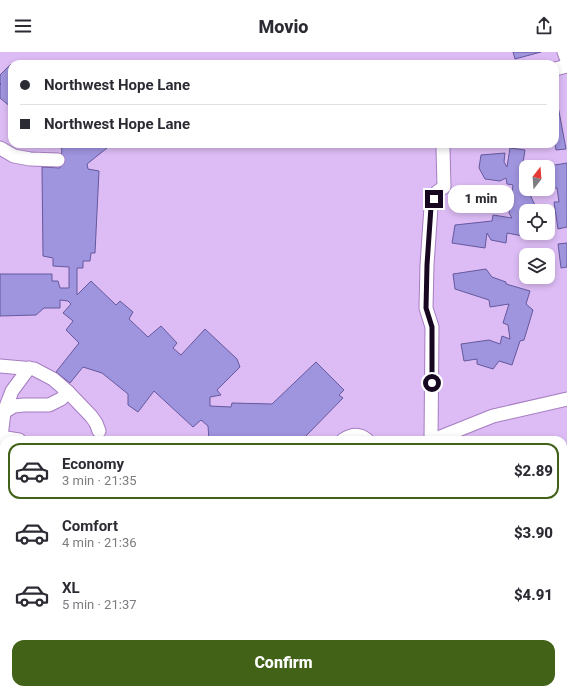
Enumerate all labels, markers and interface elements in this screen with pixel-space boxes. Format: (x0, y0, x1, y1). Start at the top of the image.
icon: menu (12, 15, 34, 37)
icon: share (533, 15, 555, 37)
text: Movio (259, 16, 308, 37)
text: Northwest Hope Lane (44, 76, 190, 94)
text: Northwest Hope Lane (44, 115, 190, 133)
north arrow (519, 160, 555, 196)
map controls (519, 160, 555, 284)
callout: 1 min (448, 185, 514, 213)
route end (425, 190, 443, 208)
text: 1 min (465, 191, 497, 206)
button: locate (519, 204, 555, 240)
button: layers (519, 248, 555, 284)
route start (423, 374, 441, 392)
icon: car (14, 453, 50, 489)
text: Economy (62, 455, 124, 473)
text: $2.89 (514, 462, 553, 480)
text: 3 min · 21:35 (62, 473, 137, 488)
icon: car (14, 515, 50, 551)
text: Comfort (62, 517, 118, 535)
text: $3.90 (514, 524, 553, 542)
text: 4 min · 21:36 (62, 535, 137, 550)
icon: car (14, 577, 50, 613)
text: XL (62, 579, 80, 597)
text: $4.91 (514, 586, 553, 604)
text: 5 min · 21:37 (62, 597, 137, 612)
button: Confirm (12, 640, 555, 686)

